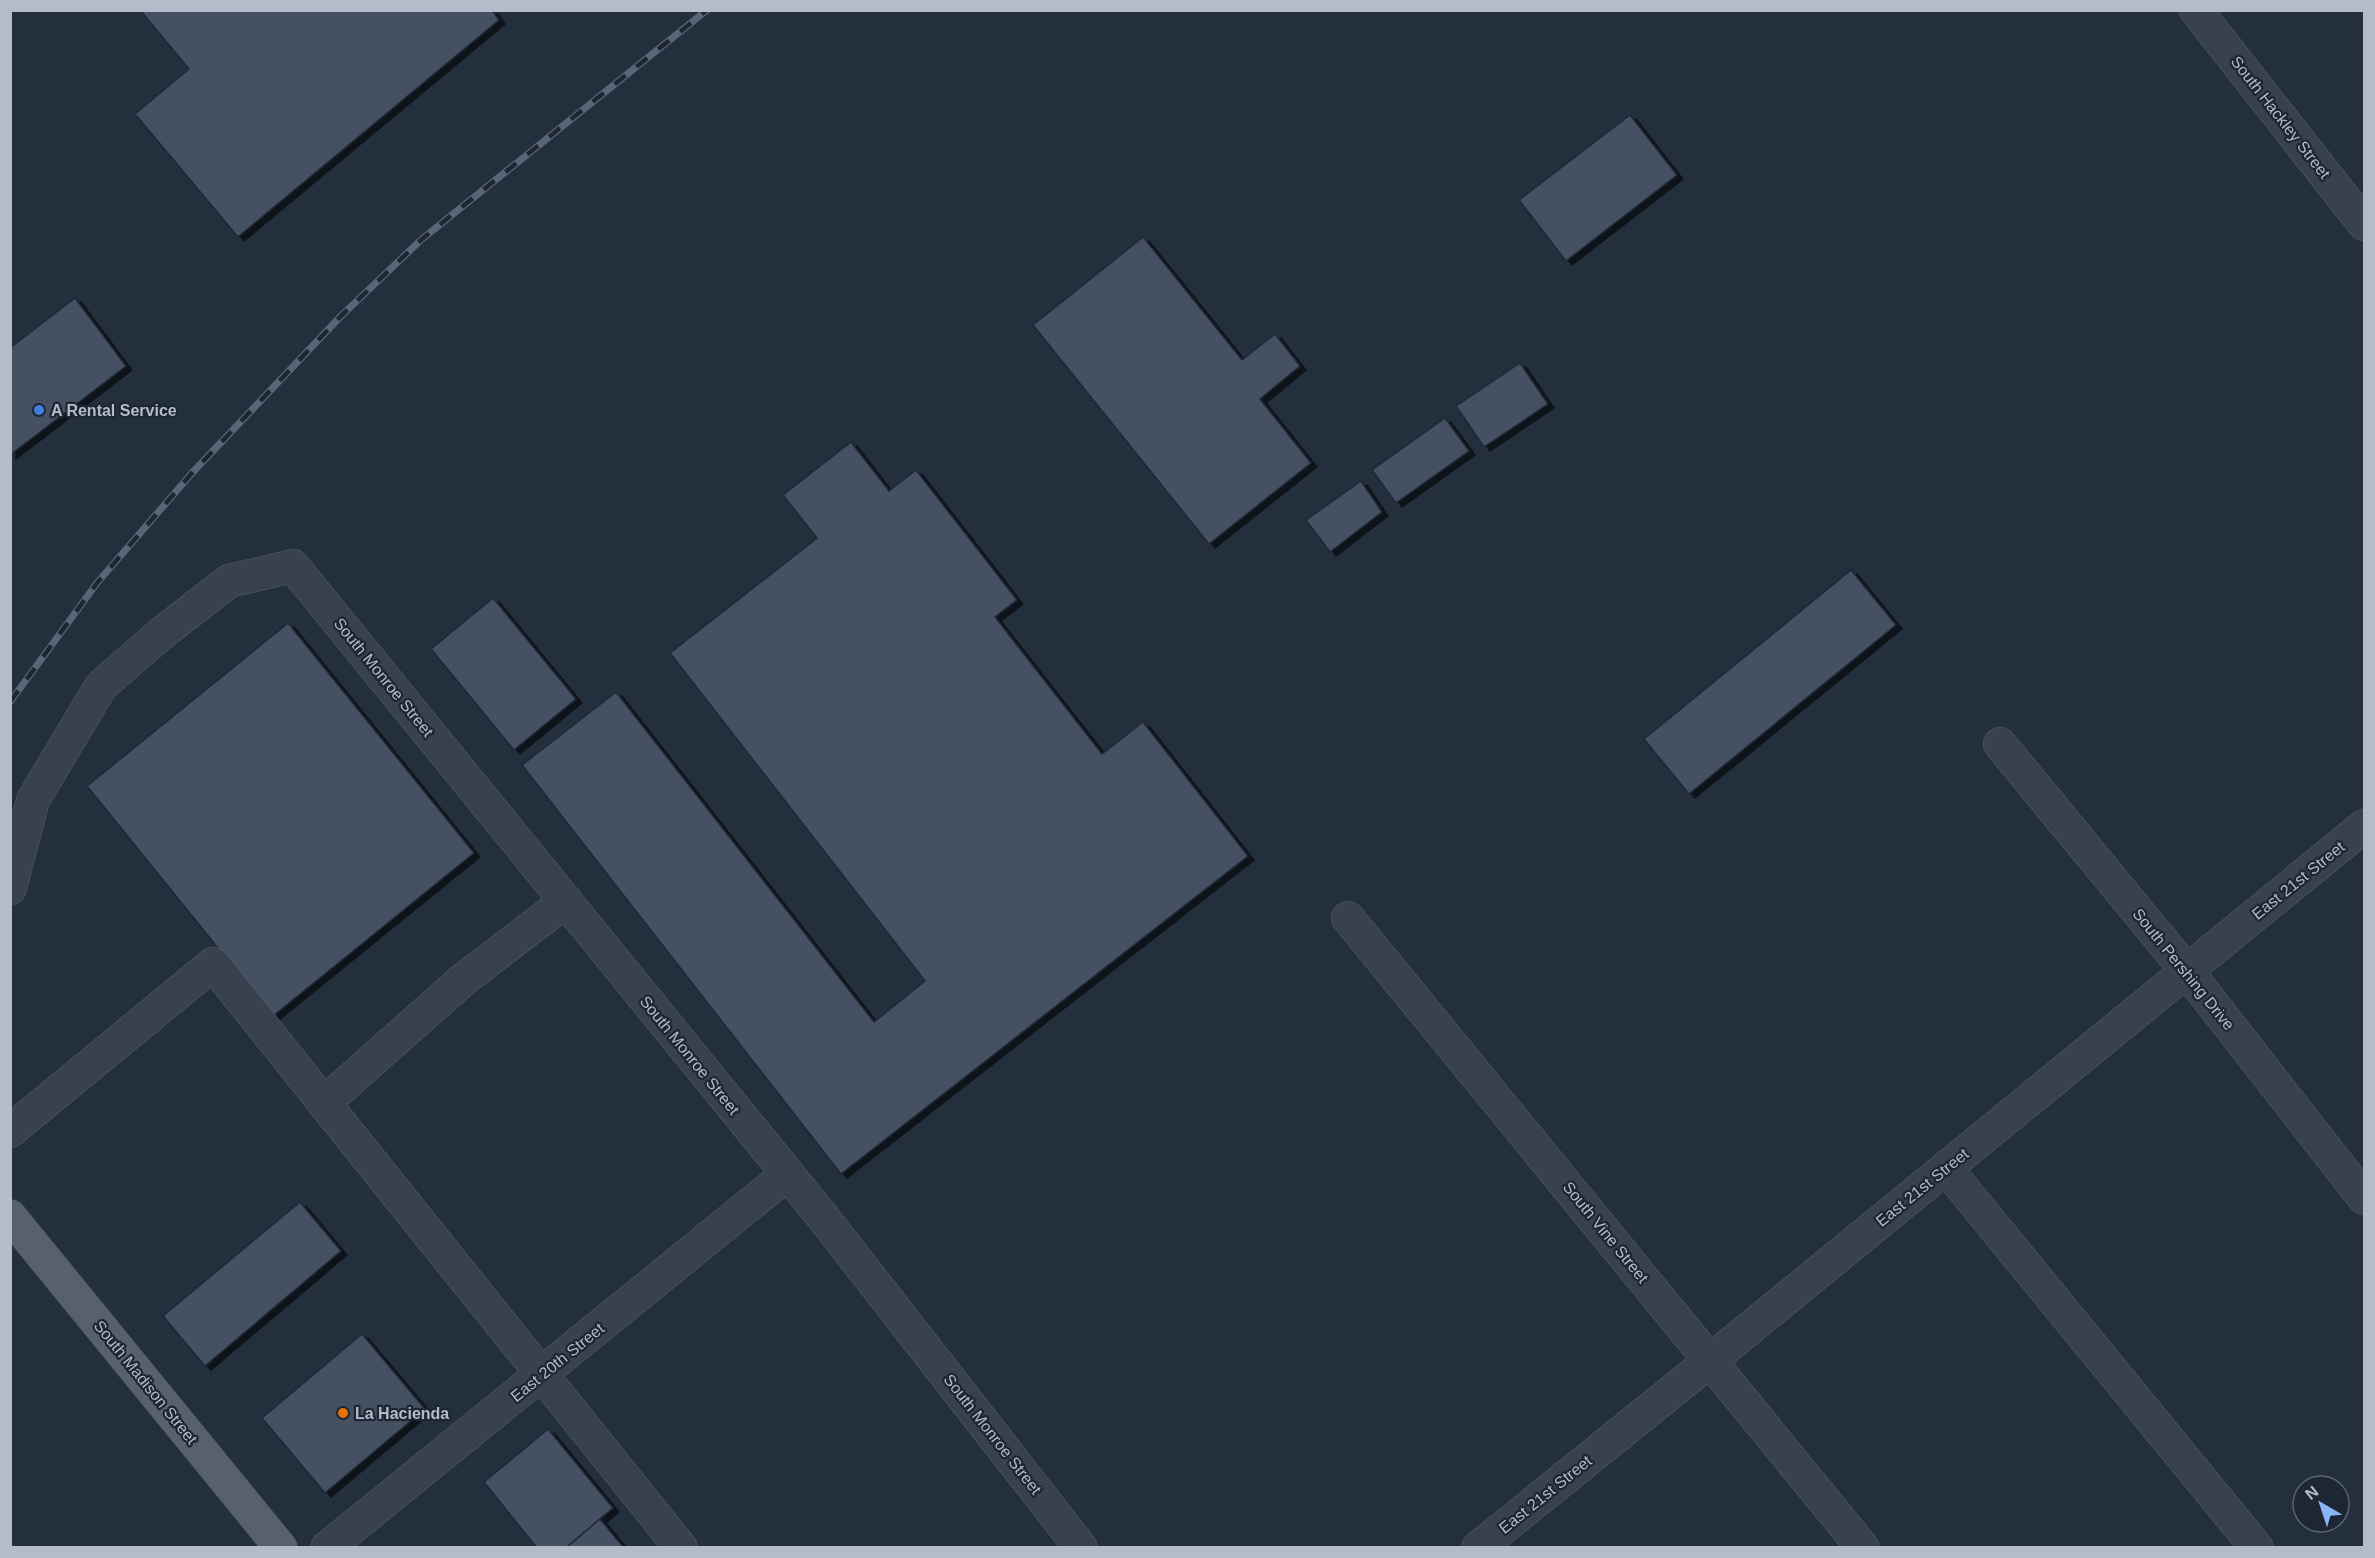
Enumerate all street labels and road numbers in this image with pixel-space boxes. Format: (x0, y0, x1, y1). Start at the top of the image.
street label: South Hackley Street (2228, 53, 2334, 182)
street label: South Monroe Street (331, 615, 437, 740)
street label: East 21st Street (2249, 838, 2348, 923)
street label: South Pershing Drive (2129, 905, 2238, 1033)
street label: South Monroe Street (637, 993, 743, 1118)
street label: East 21st Street (1873, 1145, 1972, 1230)
street label: South Vine Street (1560, 1178, 1652, 1287)
street label: South Madison Street (91, 1317, 201, 1448)
street label: East 20th Street (507, 1319, 608, 1405)
street label: South Monroe Street (940, 1371, 1045, 1498)
street label: East 21st Street (1496, 1452, 1595, 1537)

